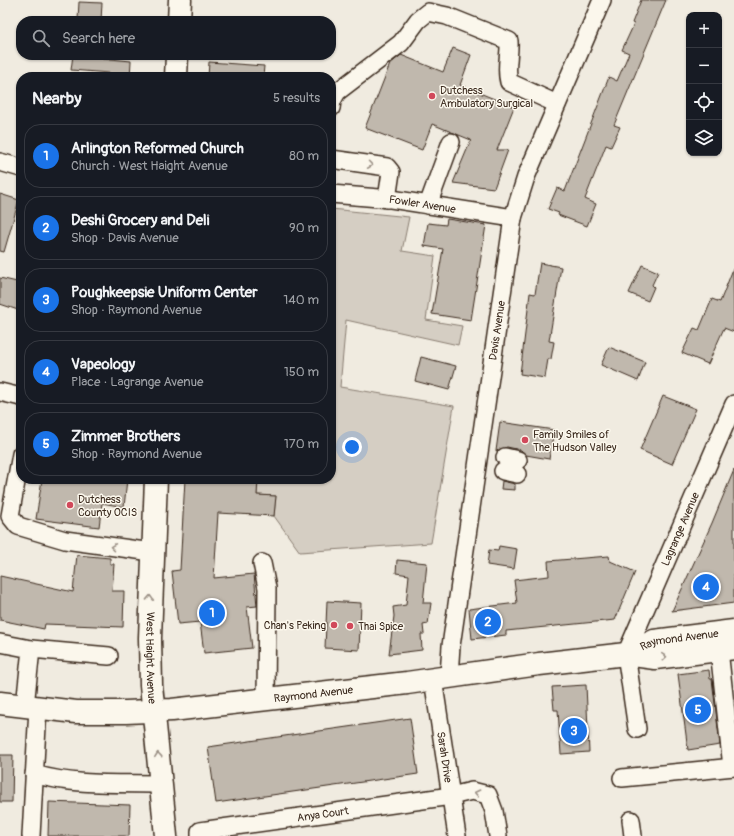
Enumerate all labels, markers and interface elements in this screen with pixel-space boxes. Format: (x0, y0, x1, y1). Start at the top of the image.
map controls (686, 12, 722, 156)
button: + (686, 12, 722, 48)
search box (16, 16, 336, 60)
icon: search (30, 27, 52, 49)
text: Search here (62, 29, 135, 48)
button: − (686, 48, 722, 84)
place label: Dutchess Ambulatory Surgical (440, 84, 533, 110)
button: locate (686, 84, 722, 120)
text: Nearby (32, 88, 81, 109)
text: 5 results (273, 90, 320, 106)
marker: Dutchess Ambulatory Surgical (427, 91, 437, 101)
button: layers (686, 120, 722, 156)
text: Arlington Reformed Church (71, 139, 244, 158)
text: 1 (43, 148, 49, 164)
text: 80 m (289, 148, 319, 164)
text: Church · West Haight Avenue (71, 158, 228, 174)
one-way arrow (367, 160, 373, 169)
street label: Fowler Avenue (388, 193, 457, 216)
text: Deshi Grocery and Deli (71, 211, 209, 230)
text: 2 (42, 220, 50, 236)
text: 90 m (289, 220, 319, 236)
text: Shop · Davis Avenue (71, 230, 179, 246)
text: Poughkeepsie Uniform Center (71, 283, 258, 302)
text: 3 (42, 292, 50, 308)
text: 140 m (283, 292, 319, 308)
street label: Davis Avenue (486, 299, 508, 361)
text: Shop · Raymond Avenue (71, 302, 202, 318)
text: Vapeology (71, 355, 135, 374)
text: 4 (42, 364, 50, 380)
text: 150 m (284, 364, 319, 380)
text: Place · Lagrange Avenue (71, 374, 203, 390)
text: Zimmer Brothers (71, 427, 180, 446)
place label: Family Smiles of The Hudson Valley (533, 428, 617, 454)
marker: Family Smiles of The Hudson Valley (520, 435, 530, 445)
text: 5 (42, 436, 50, 452)
text: 170 m (284, 436, 319, 452)
your location (342, 437, 362, 457)
text: Shop · Raymond Avenue (71, 446, 202, 462)
street label: Lagrange Avenue (659, 490, 702, 568)
place label: Dutchess County OCIS (78, 493, 137, 519)
marker: Dutchess County OCIS (65, 500, 75, 510)
one-way arrow (110, 542, 116, 551)
pin: 4 (693, 572, 719, 602)
one-way arrow (146, 595, 154, 601)
pin: 1 (199, 598, 225, 628)
pin: 2 (475, 607, 501, 637)
street label: West Haight Avenue (143, 612, 159, 705)
place label: Chan's Peking (264, 619, 326, 632)
marker: Chan's Peking (329, 620, 339, 630)
place label: Thai Spice (358, 620, 404, 633)
marker: Thai Spice (345, 621, 355, 631)
street label: Raymond Avenue (638, 627, 720, 654)
one-way arrow (661, 653, 667, 662)
street label: Raymond Avenue (273, 683, 354, 705)
pin: 5 (685, 695, 711, 725)
pin: 3 (561, 716, 587, 746)
street label: Sarah Drive (434, 731, 455, 784)
one-way arrow (154, 752, 163, 758)
one-way arrow (474, 789, 481, 797)
street label: Anya Court (296, 804, 350, 824)

